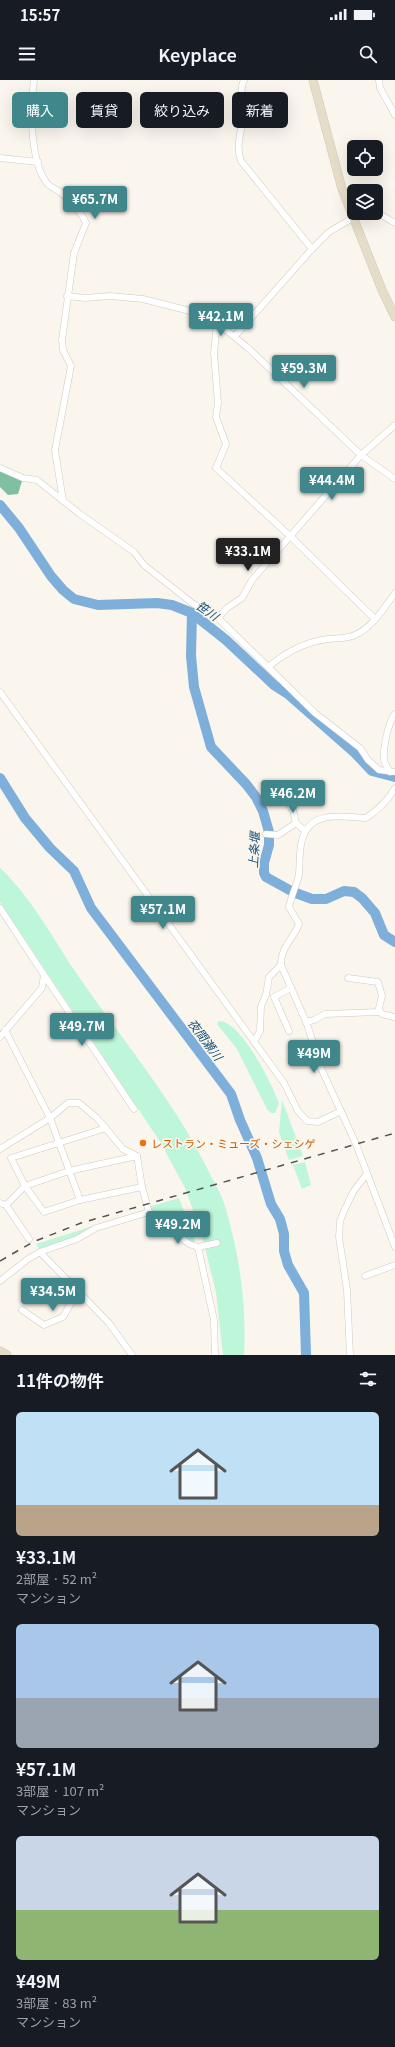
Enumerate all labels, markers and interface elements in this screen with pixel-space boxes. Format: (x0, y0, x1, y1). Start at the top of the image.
text: 15:57 (20, 4, 60, 25)
text: Keyplace (158, 41, 237, 67)
icon: menu (16, 43, 38, 65)
icon: search (357, 43, 379, 65)
chip: 購入 (12, 92, 68, 128)
chip: 賃貸 (76, 92, 132, 128)
chip: 絞り込み (140, 92, 224, 128)
chip: 新着 (232, 92, 288, 128)
map controls (347, 140, 383, 220)
button: locate (347, 140, 383, 176)
button: layers (347, 184, 383, 220)
pin: ¥65.7M (62, 186, 128, 220)
text: ¥65.7M (72, 189, 118, 208)
pin: ¥42.1M (188, 303, 254, 337)
text: ¥42.1M (198, 306, 244, 325)
pin: ¥59.3M (271, 355, 337, 389)
text: ¥59.3M (281, 358, 327, 377)
pin: ¥44.4M (299, 467, 365, 501)
text: ¥44.4M (309, 470, 355, 489)
pin: ¥33.1M (215, 538, 281, 572)
text: ¥33.1M (225, 541, 271, 560)
water label: 笹川 (193, 596, 224, 625)
pin: ¥46.2M (260, 780, 326, 814)
text: ¥46.2M (270, 783, 316, 802)
water label: 上条堰 (244, 830, 263, 868)
pin: ¥57.1M (130, 896, 196, 930)
text: ¥57.1M (140, 899, 186, 918)
pin: ¥49.7M (49, 1013, 115, 1047)
water label: 夜間瀬川 (185, 1015, 228, 1065)
text: ¥49.7M (59, 1016, 105, 1035)
pin: ¥49M (290, 1040, 338, 1074)
text: ¥49M (297, 1043, 331, 1062)
place label: レストラン・ミューズ・シェシゲ (151, 1135, 315, 1151)
marker: レストラン・ミューズ・シェシゲ (138, 1138, 148, 1148)
pin: ¥49.2M (145, 1211, 211, 1245)
text: ¥49.2M (155, 1214, 201, 1233)
pin: ¥34.5M (20, 1278, 86, 1312)
text: ¥34.5M (30, 1281, 76, 1300)
text: 11件の物件 (16, 1367, 104, 1392)
icon: filters (357, 1368, 379, 1390)
icon: home (162, 1438, 234, 1510)
text: ¥33.1M (16, 1544, 76, 1569)
text: 2部屋 · 52 m² (16, 1569, 97, 1588)
text: マンション (16, 1588, 81, 1607)
icon: home (162, 1650, 234, 1722)
text: ¥57.1M (16, 1756, 76, 1781)
text: 3部屋 · 107 m² (16, 1781, 104, 1800)
text: マンション (16, 1800, 81, 1819)
icon: home (162, 1862, 234, 1934)
text: ¥49M (16, 1968, 61, 1993)
text: 3部屋 · 83 m² (16, 1993, 97, 2012)
text: マンション (16, 2012, 81, 2031)

